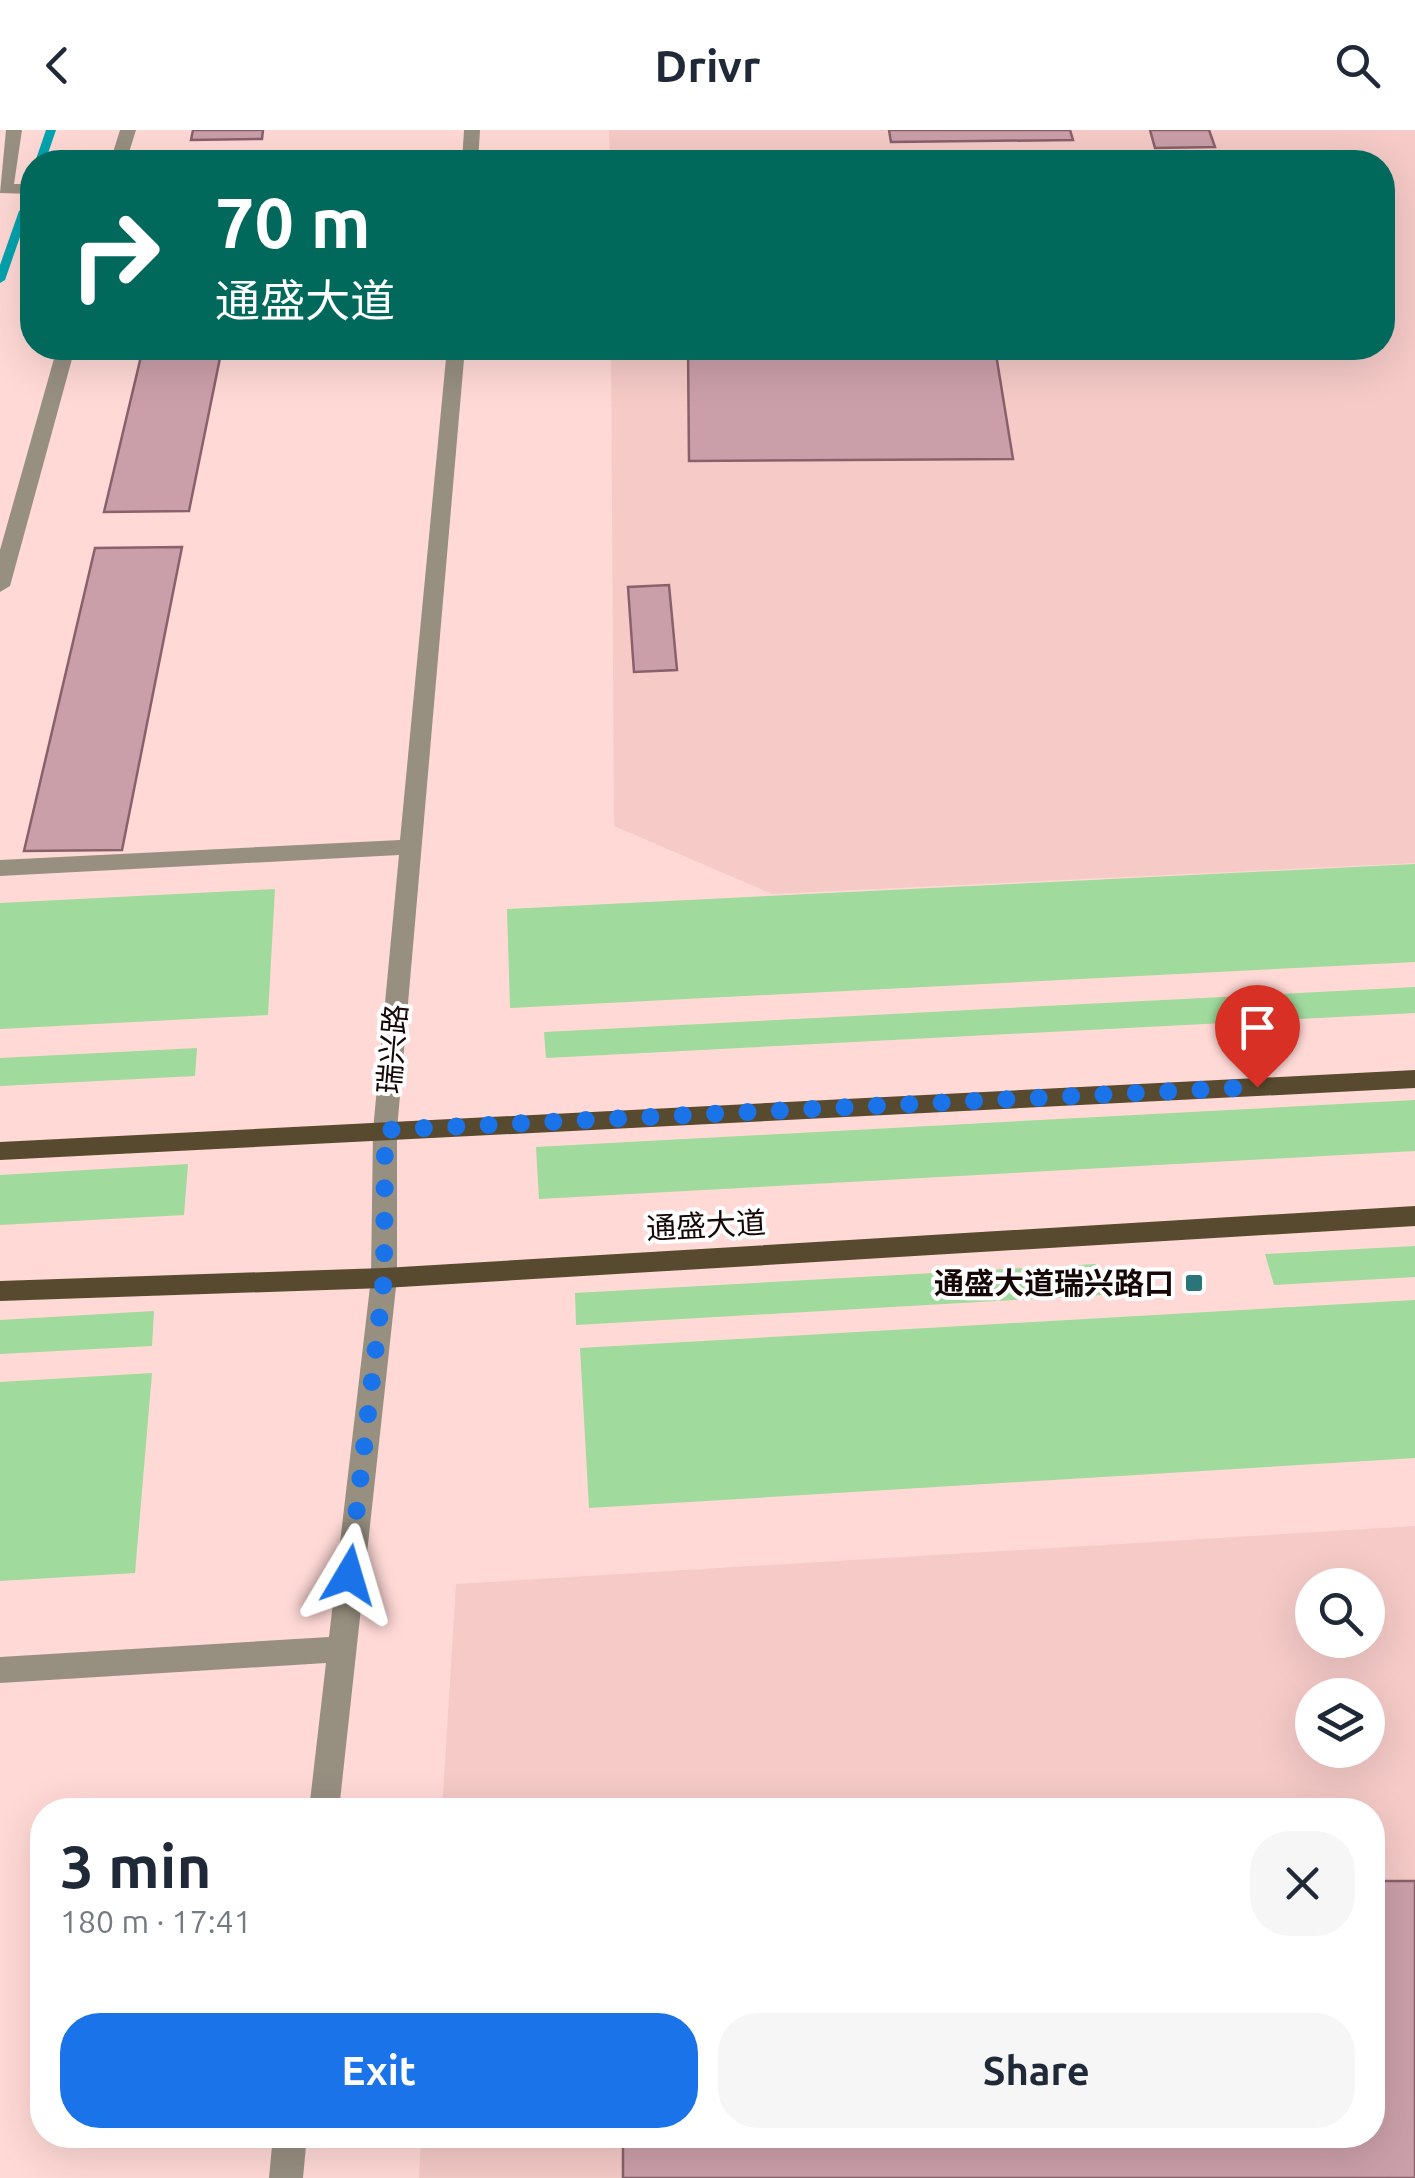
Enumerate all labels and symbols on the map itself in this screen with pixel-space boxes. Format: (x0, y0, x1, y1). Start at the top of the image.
pin (1215, 985, 1300, 1088)
street label: 瑞兴路 (371, 1003, 413, 1095)
street label: 通盛大道 (645, 1205, 767, 1245)
place label: 通盛大道瑞兴路口 (934, 1266, 1174, 1300)
marker: 通盛大道瑞兴路口 (1183, 1272, 1205, 1294)
position arrow (297, 1523, 401, 1627)

